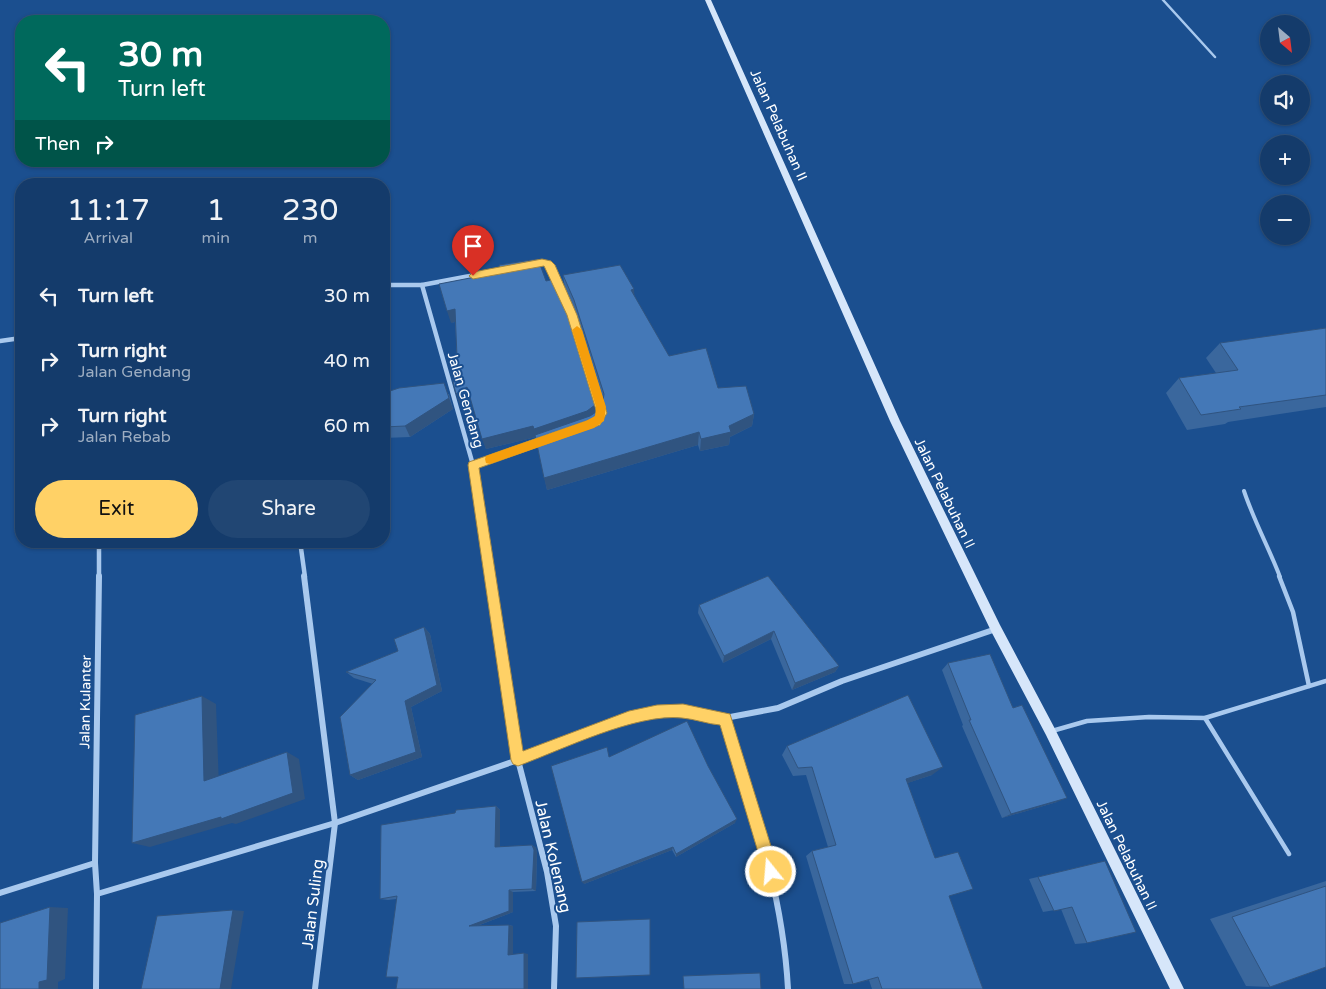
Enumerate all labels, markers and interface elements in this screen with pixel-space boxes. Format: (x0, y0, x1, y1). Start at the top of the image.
north arrow (1260, 15, 1310, 65)
map controls (1260, 15, 1310, 245)
text: 30 m (118, 34, 203, 76)
icon: left (35, 35, 100, 100)
street label: Jalan Pelabuhan II (746, 67, 811, 184)
button: sound (1260, 75, 1310, 125)
text: Turn left (118, 76, 206, 102)
icon: right (90, 130, 118, 158)
text: Then (35, 133, 80, 155)
button: + (1260, 135, 1310, 185)
text: 11:17 (67, 192, 150, 229)
text: 1 (206, 192, 225, 229)
text: 230 (282, 192, 338, 229)
button: − (1260, 195, 1310, 245)
pin (452, 225, 494, 276)
text: Arrival (84, 228, 133, 248)
text: min (202, 228, 230, 248)
text: m (303, 228, 317, 248)
icon: arrive (459, 232, 487, 260)
icon: left (35, 282, 63, 310)
text: Turn left (78, 285, 154, 307)
text: 30 m (324, 285, 370, 307)
text: Turn right (78, 340, 166, 362)
icon: right (35, 347, 63, 375)
text: 40 m (324, 350, 370, 372)
street label: Jalan Gendang (444, 350, 487, 450)
text: Jalan Gendang (78, 362, 191, 382)
text: Turn right (78, 405, 166, 427)
icon: right (35, 412, 63, 440)
text: 60 m (324, 415, 370, 437)
text: Jalan Rebab (78, 427, 171, 447)
street label: Jalan Pelabuhan II (911, 435, 979, 551)
button: Exit (35, 480, 198, 538)
button: Share (208, 480, 370, 538)
street label: Jalan Kulanter (76, 654, 95, 749)
street label: Jalan Pelabuhan II (1093, 797, 1161, 913)
street label: Jalan Kolenang (530, 798, 576, 915)
position arrow (744, 845, 796, 897)
street label: Jalan Suling (298, 858, 328, 950)

